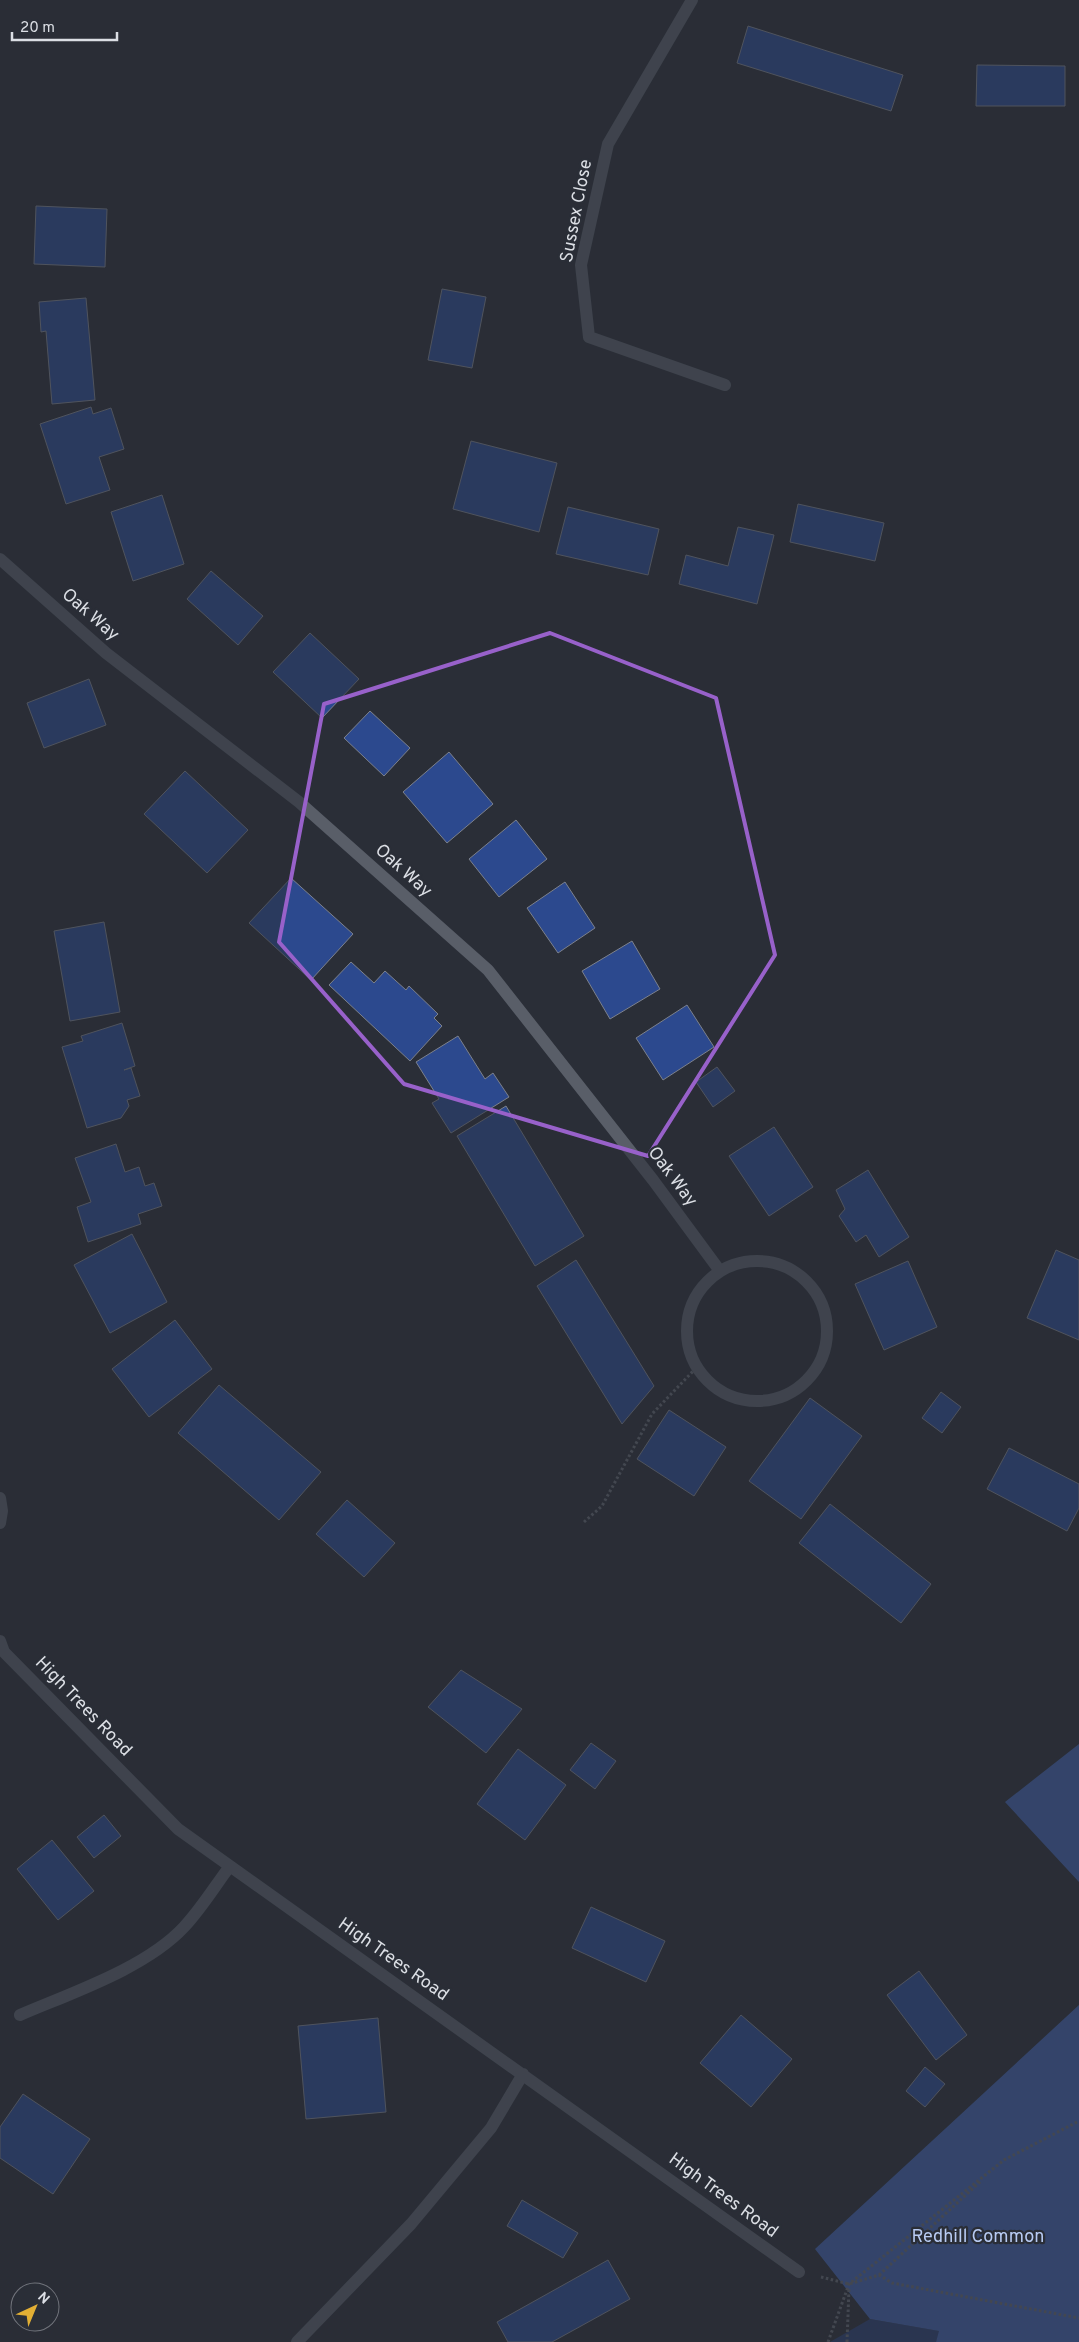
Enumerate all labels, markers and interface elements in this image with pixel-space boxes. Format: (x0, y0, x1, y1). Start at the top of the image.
scale bar (12, 10, 118, 42)
text: 20 m (20, 19, 55, 38)
street label: Sussex Close (556, 158, 598, 264)
street label: Oak Way (56, 584, 124, 646)
street label: Oak Way (370, 839, 436, 903)
street label: Oak Way (642, 1142, 702, 1212)
street label: High Trees Road (29, 1652, 137, 1762)
street label: High Trees Road (333, 1913, 453, 2007)
street label: High Trees Road (664, 2148, 782, 2244)
park label: Redhill Common (912, 2226, 1044, 2249)
north arrow (10, 2282, 60, 2332)
text: N (33, 2289, 53, 2308)

